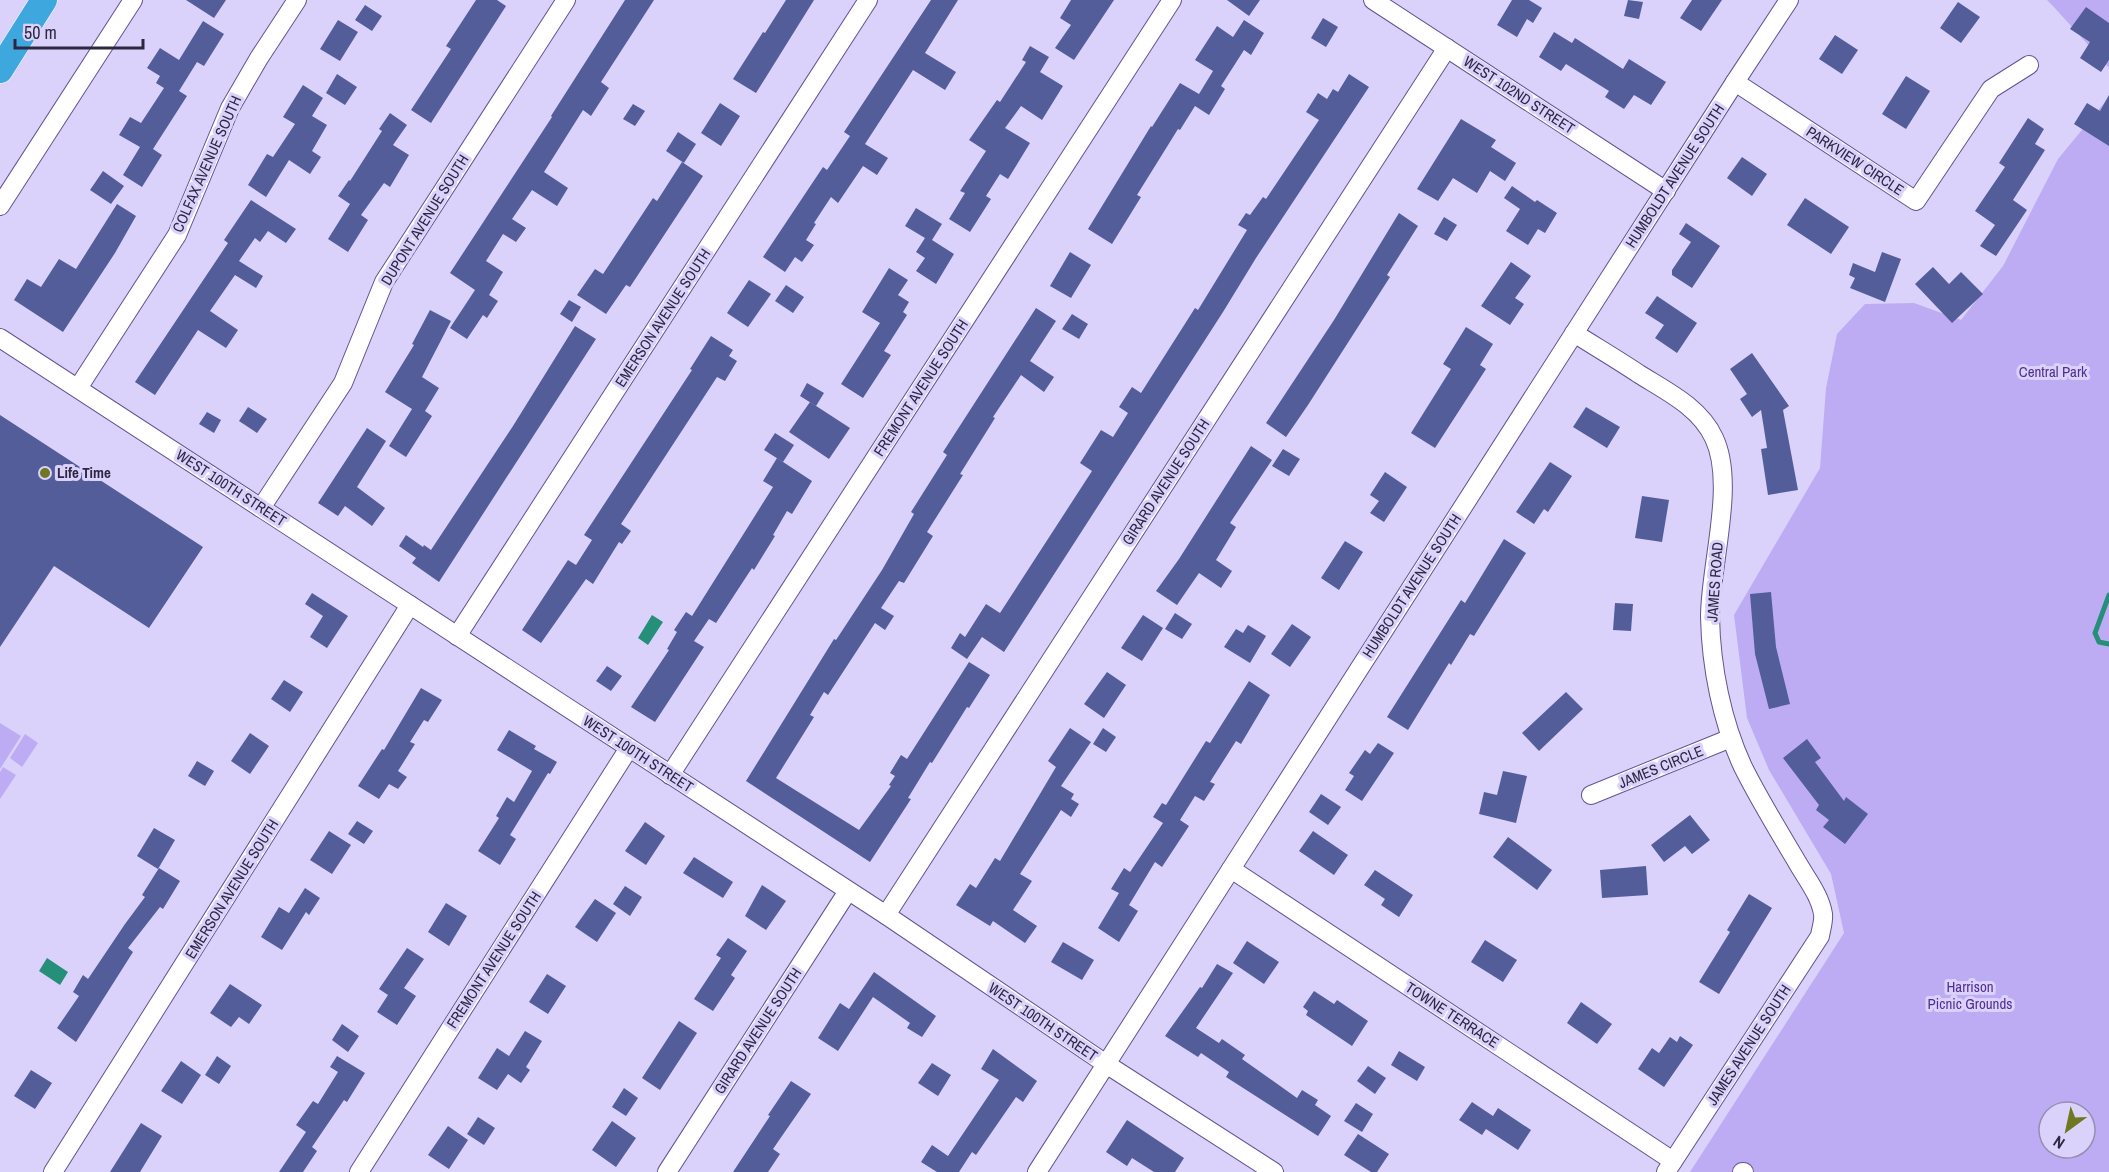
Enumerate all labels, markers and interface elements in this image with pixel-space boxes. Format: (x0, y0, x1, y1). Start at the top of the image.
scale bar (15, 12, 142, 50)
text: 50 m (24, 20, 57, 45)
street label: WEST 102ND STREET (1459, 51, 1579, 139)
street label: COLFAX AVENUE SOUTH (167, 92, 246, 235)
street label: HUMBOLDT AVENUE SOUTH (1620, 100, 1729, 252)
street label: PARKVIEW CIRCLE (1802, 121, 1908, 200)
street label: DUPONT AVENUE SOUTH (376, 150, 473, 289)
street label: EMERSON AVENUE SOUTH (610, 244, 715, 391)
street label: FREMONT AVENUE SOUTH (868, 315, 973, 460)
park label: Central Park (2019, 361, 2088, 382)
street label: GIRARD AVENUE SOUTH (1117, 414, 1214, 549)
street label: WEST 100TH STREET (172, 444, 291, 531)
place label: Life Time (57, 462, 111, 483)
marker: Life Time (38, 466, 52, 480)
street label: HUMBOLDT AVENUE SOUTH (1357, 510, 1466, 662)
street label: JAMES ROAD (1701, 541, 1728, 623)
street label: WEST 100TH STREET (579, 710, 698, 797)
street label: JAMES CIRCLE (1615, 740, 1706, 793)
street label: EMERSON AVENUE SOUTH (180, 815, 283, 963)
street label: FREMONT AVENUE SOUTH (441, 887, 546, 1032)
street label: GIRARD AVENUE SOUTH (709, 963, 806, 1098)
street label: TOWNE TERRACE (1401, 976, 1503, 1053)
park label: Harrison Picnic Grounds (1928, 976, 2012, 1014)
street label: WEST 100TH STREET (985, 977, 1102, 1066)
street label: JAMES AVENUE SOUTH (1702, 980, 1795, 1109)
north arrow (2037, 1100, 2097, 1160)
text: N (2049, 1131, 2069, 1154)

